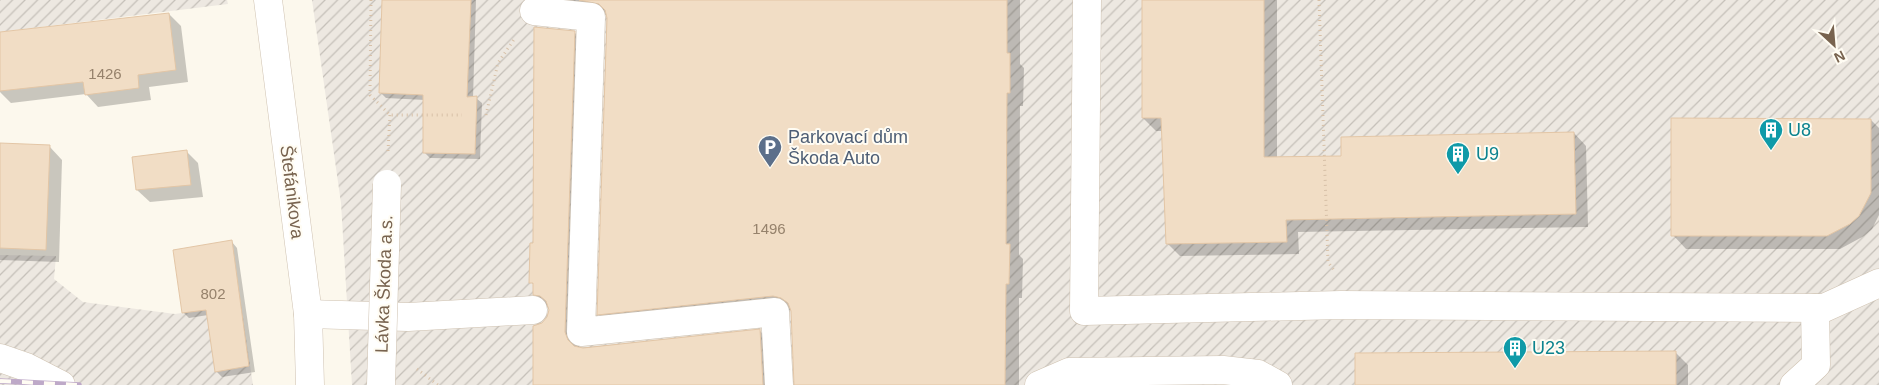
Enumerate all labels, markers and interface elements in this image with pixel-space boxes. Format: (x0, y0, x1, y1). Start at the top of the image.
north arrow (1809, 20, 1859, 70)
text: N (1832, 47, 1848, 66)
house number: 1426 (88, 65, 122, 82)
building icon: U8 (1758, 117, 1784, 151)
place label: U8 (1788, 120, 1811, 140)
place label: Parkovací dům Škoda Auto (788, 127, 908, 168)
parking icon: Parkovací dům Škoda Auto (757, 134, 783, 168)
building icon: U9 (1445, 141, 1471, 175)
street label: Štefánikova (276, 144, 309, 241)
place label: U9 (1476, 144, 1499, 164)
street label: Lávka Škoda a.s. (371, 215, 396, 353)
house number: 1496 (752, 220, 786, 237)
house number: 802 (200, 285, 226, 302)
building icon: U23 (1502, 335, 1528, 369)
place label: U23 (1532, 338, 1565, 358)

